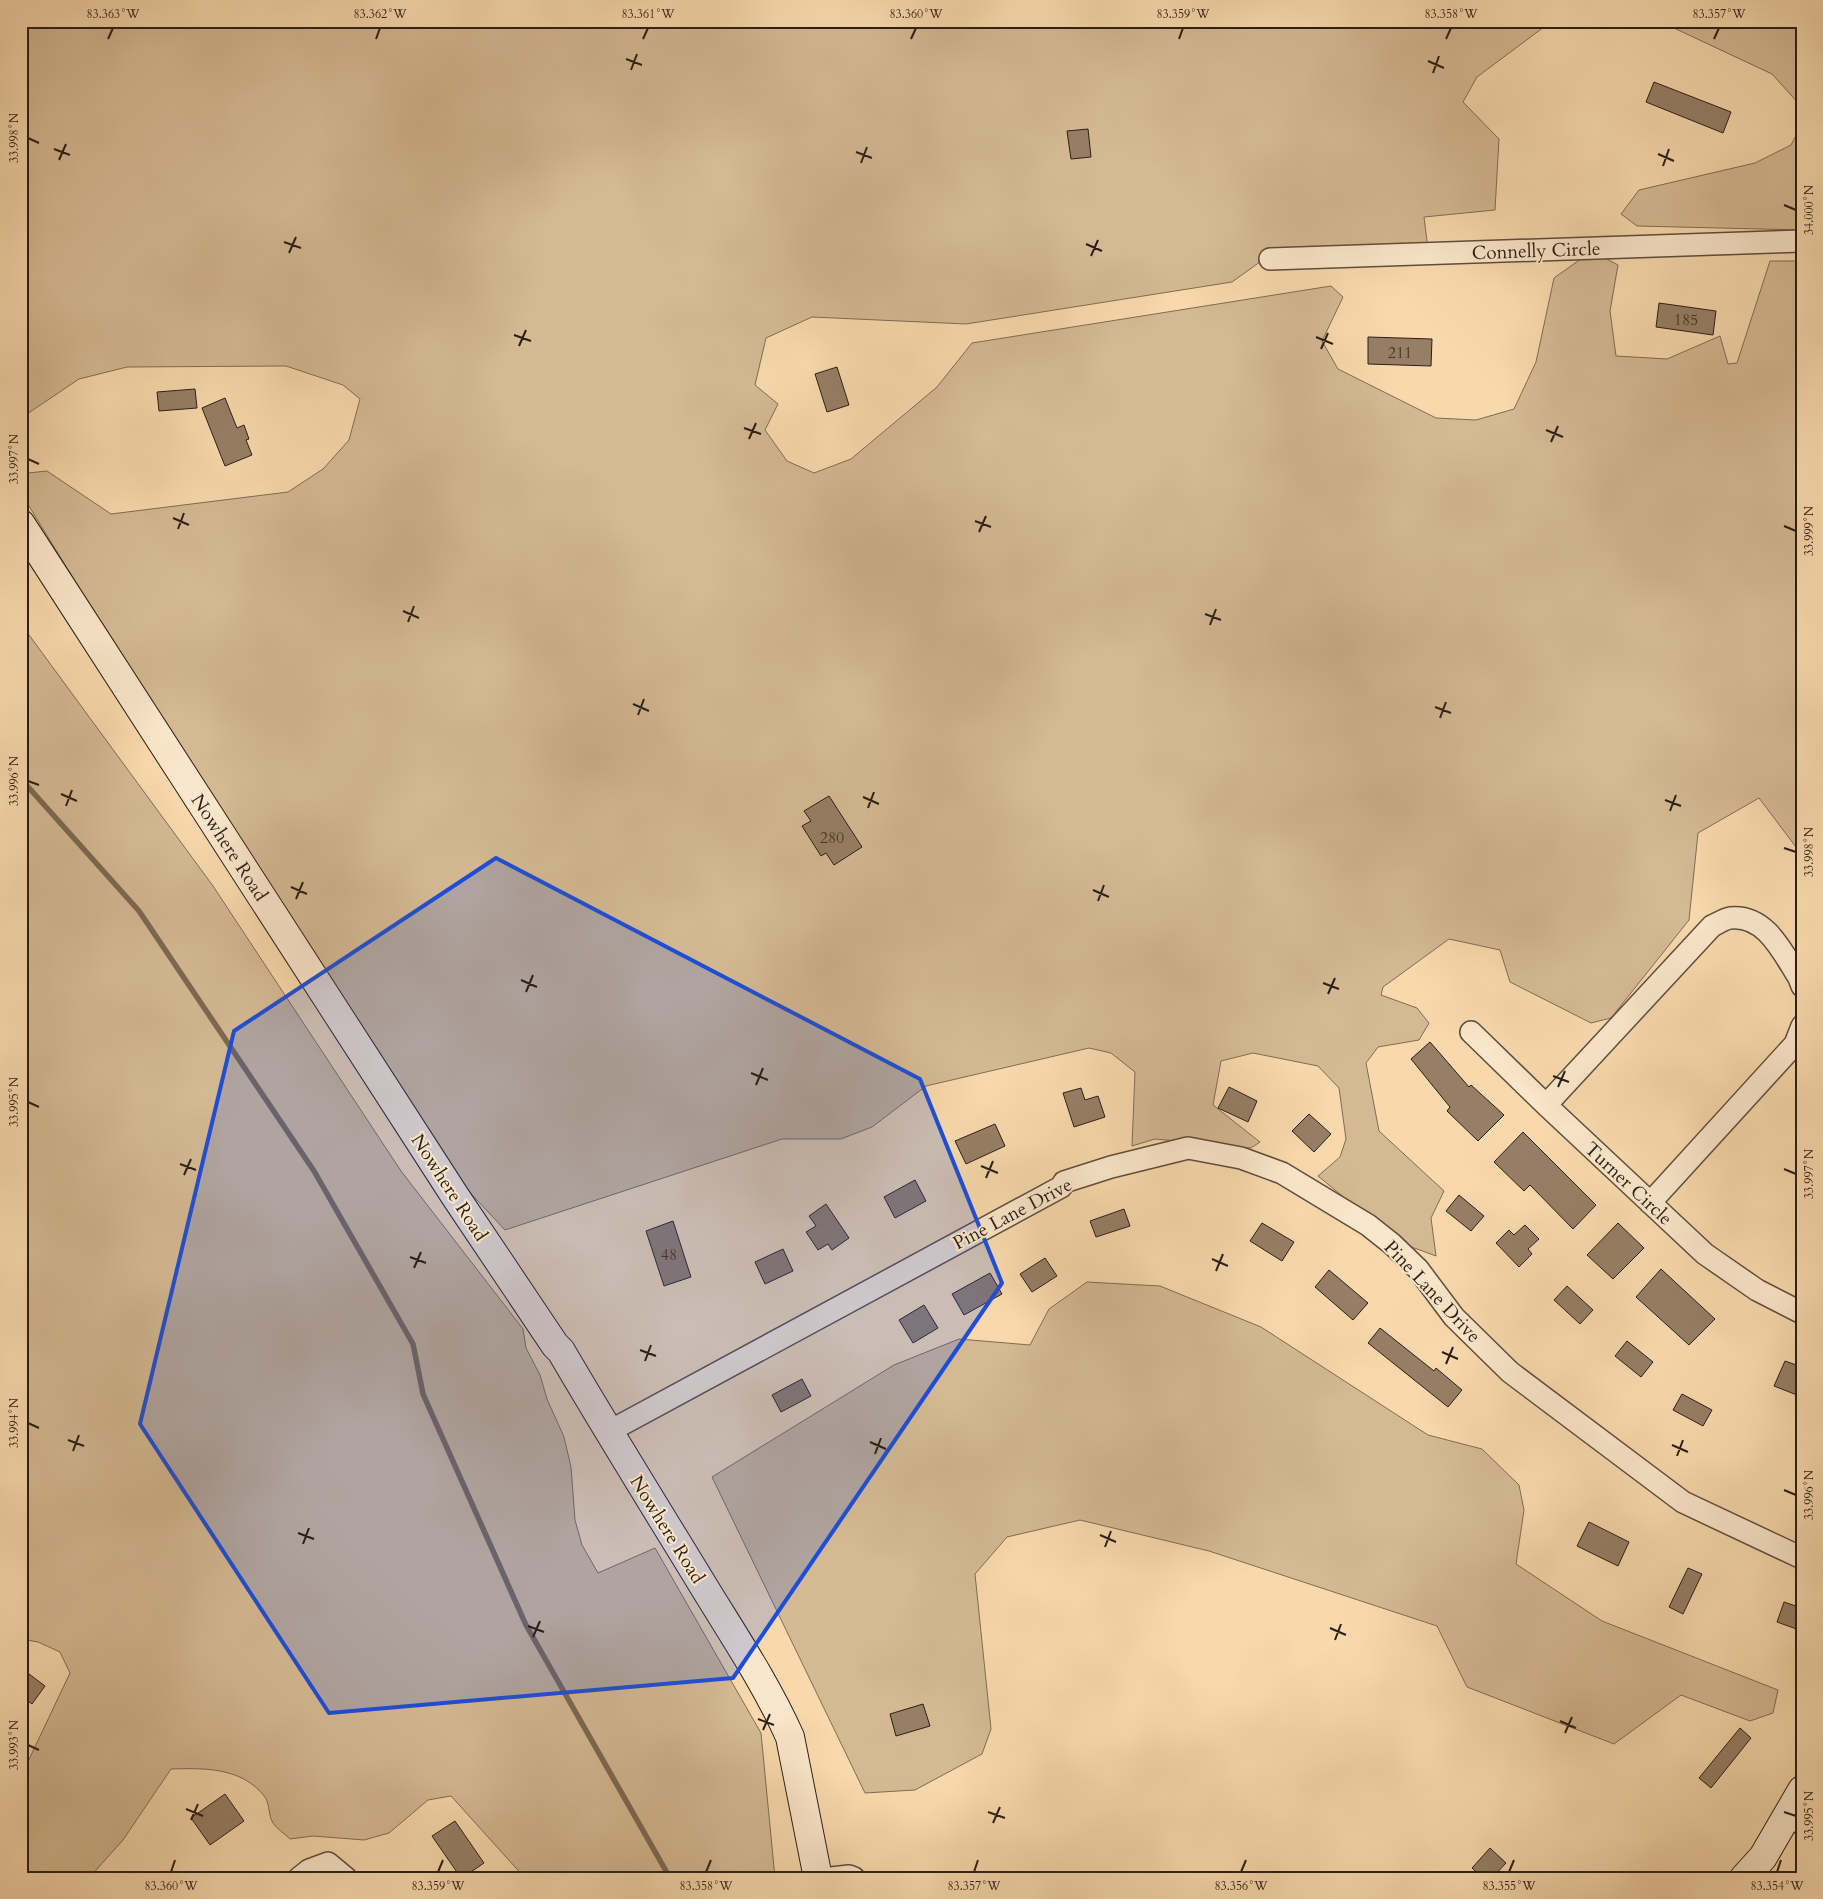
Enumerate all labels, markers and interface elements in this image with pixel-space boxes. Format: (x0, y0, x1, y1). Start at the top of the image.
text: 83.363°W (86, 6, 140, 22)
text: 83.362°W (353, 6, 407, 22)
text: 83.361°W (621, 6, 675, 22)
text: 83.360°W (889, 6, 943, 22)
text: 83.359°W (1156, 6, 1210, 22)
text: 83.358°W (1424, 6, 1478, 22)
text: 83.357°W (1692, 6, 1746, 22)
text: 33.998°N (6, 112, 22, 163)
text: 34.000°N (1801, 184, 1817, 235)
street label: Connelly Circle (1471, 236, 1601, 266)
house number: 185 (1674, 309, 1698, 331)
house number: 211 (1388, 342, 1412, 364)
text: 33.997°N (6, 433, 22, 484)
text: 33.999°N (1801, 505, 1817, 556)
text: 33.996°N (6, 755, 22, 806)
street label: Nowhere Road (185, 789, 274, 906)
text: 33.998°N (1801, 826, 1817, 877)
house number: 280 (820, 827, 844, 849)
text: 33.995°N (6, 1076, 22, 1127)
street label: Nowhere Road (405, 1129, 494, 1246)
street label: Turner Circle (1579, 1136, 1678, 1231)
text: 33.997°N (1801, 1148, 1817, 1199)
street label: Pine Lane Drive (948, 1172, 1077, 1256)
street label: Pine Lane Drive (1378, 1235, 1487, 1349)
house number: 48 (661, 1244, 677, 1266)
text: 33.994°N (6, 1397, 22, 1448)
text: 33.996°N (1801, 1469, 1817, 1520)
street label: Nowhere Road (623, 1470, 711, 1589)
text: 33.993°N (6, 1719, 22, 1770)
text: 33.995°N (1801, 1790, 1817, 1841)
text: 83.360°W (144, 1878, 198, 1894)
text: 83.359°W (411, 1878, 465, 1894)
text: 83.358°W (679, 1878, 733, 1894)
text: 83.357°W (947, 1878, 1001, 1894)
text: 83.356°W (1214, 1878, 1268, 1894)
text: 83.355°W (1482, 1878, 1536, 1894)
text: 83.354°W (1750, 1878, 1804, 1894)

